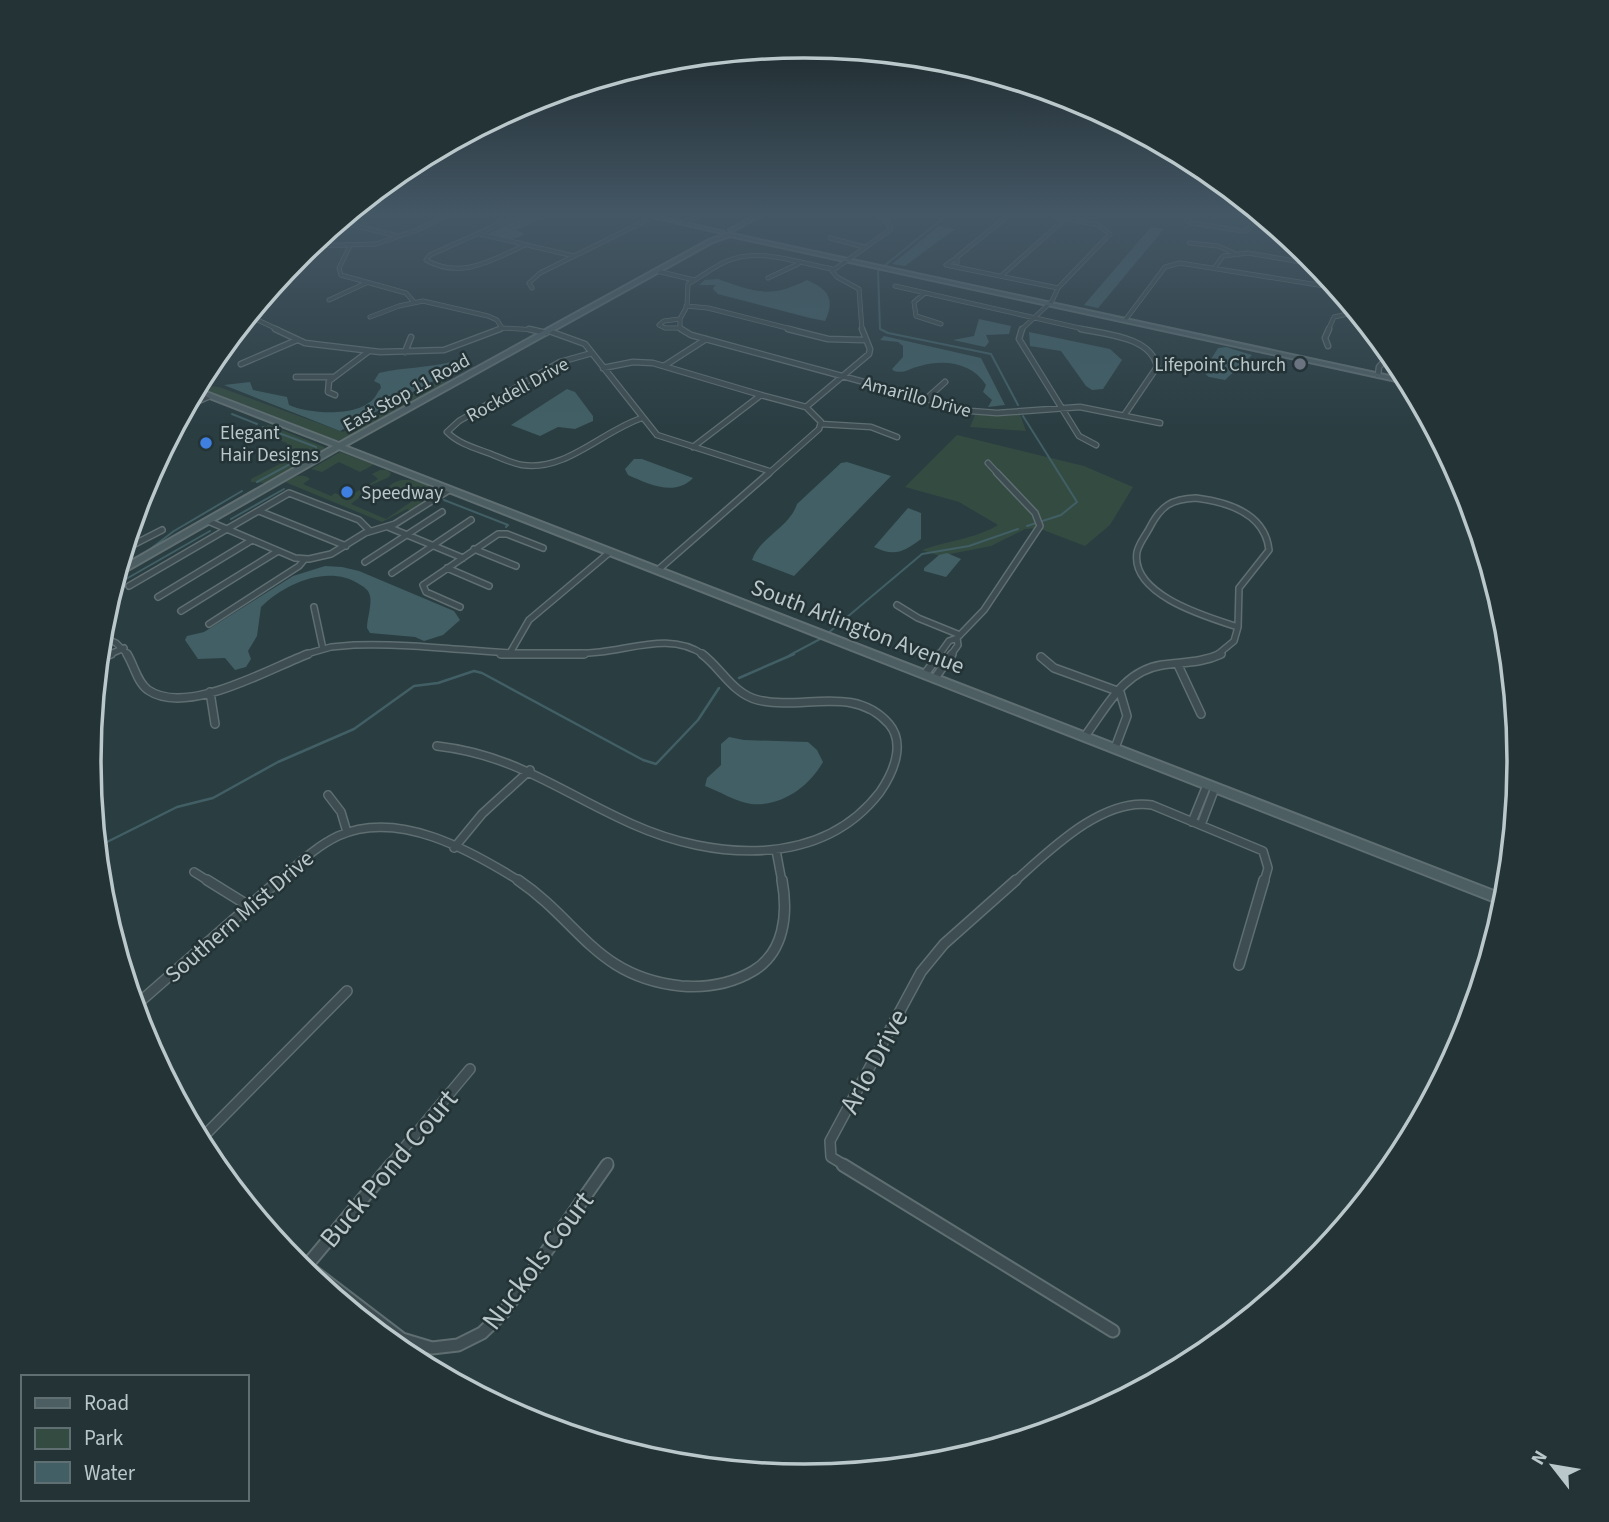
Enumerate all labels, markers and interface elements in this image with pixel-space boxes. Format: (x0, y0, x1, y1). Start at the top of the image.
street label: East Stop 11 Road (338, 347, 475, 439)
street label: Rockdell Drive (462, 351, 574, 430)
place label: Lifepoint Church (1154, 352, 1286, 379)
marker: Lifepoint Church (1292, 356, 1308, 372)
street label: Amarillo Drive (859, 370, 974, 425)
place label: Elegant Hair Designs (220, 420, 319, 469)
marker: Elegant Hair Designs (198, 435, 214, 451)
place label: Speedway (361, 480, 443, 507)
marker: Speedway (339, 484, 355, 500)
street label: South Arlington Avenue (746, 571, 969, 682)
street label: Southern Mist Drive (158, 842, 321, 990)
street label: Arlo Drive (830, 1002, 918, 1121)
street label: Buck Pond Court (310, 1080, 468, 1257)
street label: Nuckols Court (472, 1182, 604, 1338)
legend (21, 1375, 248, 1501)
text: Road (84, 1388, 129, 1418)
text: Park (84, 1423, 124, 1453)
north arrow (1518, 1431, 1588, 1501)
text: N (1525, 1446, 1555, 1470)
text: Water (84, 1458, 136, 1488)

